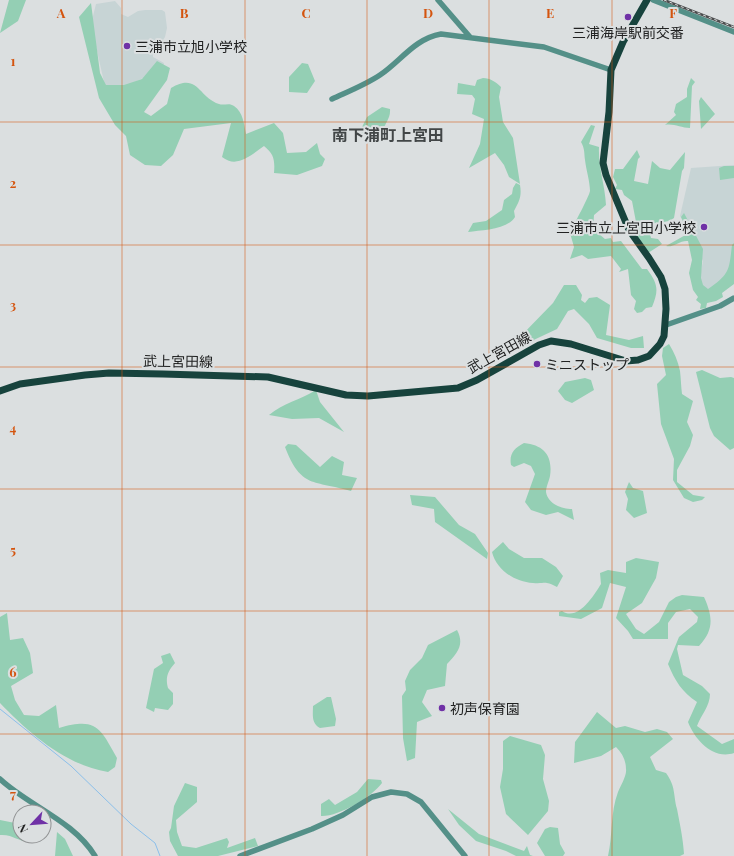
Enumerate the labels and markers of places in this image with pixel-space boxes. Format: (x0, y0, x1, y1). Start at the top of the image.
marker: 三浦海岸駅前交番 (623, 12, 633, 22)
place label: 三浦海岸駅前交番 (572, 23, 684, 42)
place label: 三浦市立旭小学校 (135, 37, 247, 56)
marker: 三浦市立旭小学校 (122, 41, 132, 51)
place label: 三浦市立上宮田小学校 (556, 218, 696, 237)
marker: 三浦市立上宮田小学校 (699, 222, 709, 232)
place label: ミニストップ (545, 355, 629, 374)
marker: ミニストップ (532, 359, 542, 369)
place label: 初声保育園 (450, 699, 520, 718)
marker: 初声保育園 (437, 703, 447, 713)

